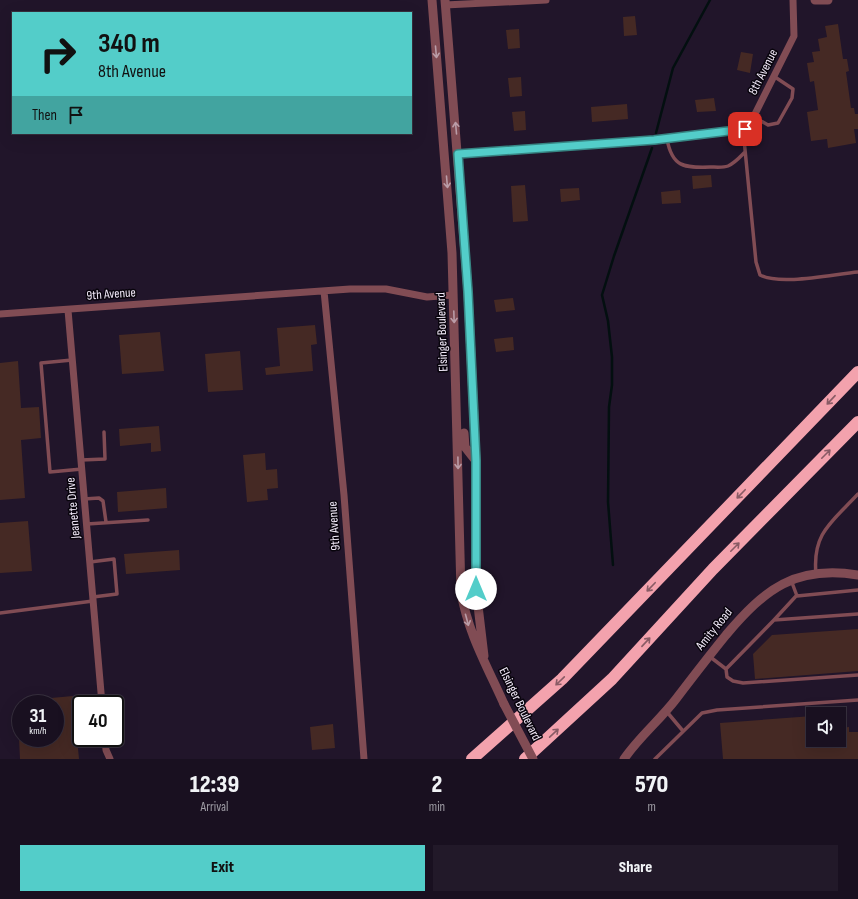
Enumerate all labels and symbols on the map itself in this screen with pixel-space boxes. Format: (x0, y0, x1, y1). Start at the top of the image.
one-way arrow (432, 45, 439, 58)
street label: 8th Avenue (745, 47, 781, 97)
pin (728, 112, 762, 146)
one-way arrow (453, 122, 460, 135)
one-way arrow (443, 175, 450, 188)
street label: 9th Avenue (86, 284, 136, 304)
street label: Elsinger Boulevard (433, 292, 451, 372)
one-way arrow (450, 310, 458, 323)
one-way arrow (826, 395, 836, 405)
one-way arrow (821, 449, 831, 459)
one-way arrow (455, 456, 462, 469)
street label: Jeanette Drive (62, 477, 84, 540)
one-way arrow (737, 489, 746, 499)
street label: 9th Avenue (324, 501, 344, 551)
one-way arrow (730, 542, 740, 552)
position arrow (455, 568, 497, 610)
one-way arrow (646, 582, 656, 592)
street label: Amity Road (692, 605, 736, 654)
one-way arrow (464, 614, 471, 627)
one-way arrow (642, 636, 651, 647)
street label: Elsinger Boulevard (495, 665, 545, 743)
one-way arrow (555, 676, 565, 685)
speed limit sign: 40 (72, 695, 124, 747)
one-way arrow (549, 728, 559, 737)

